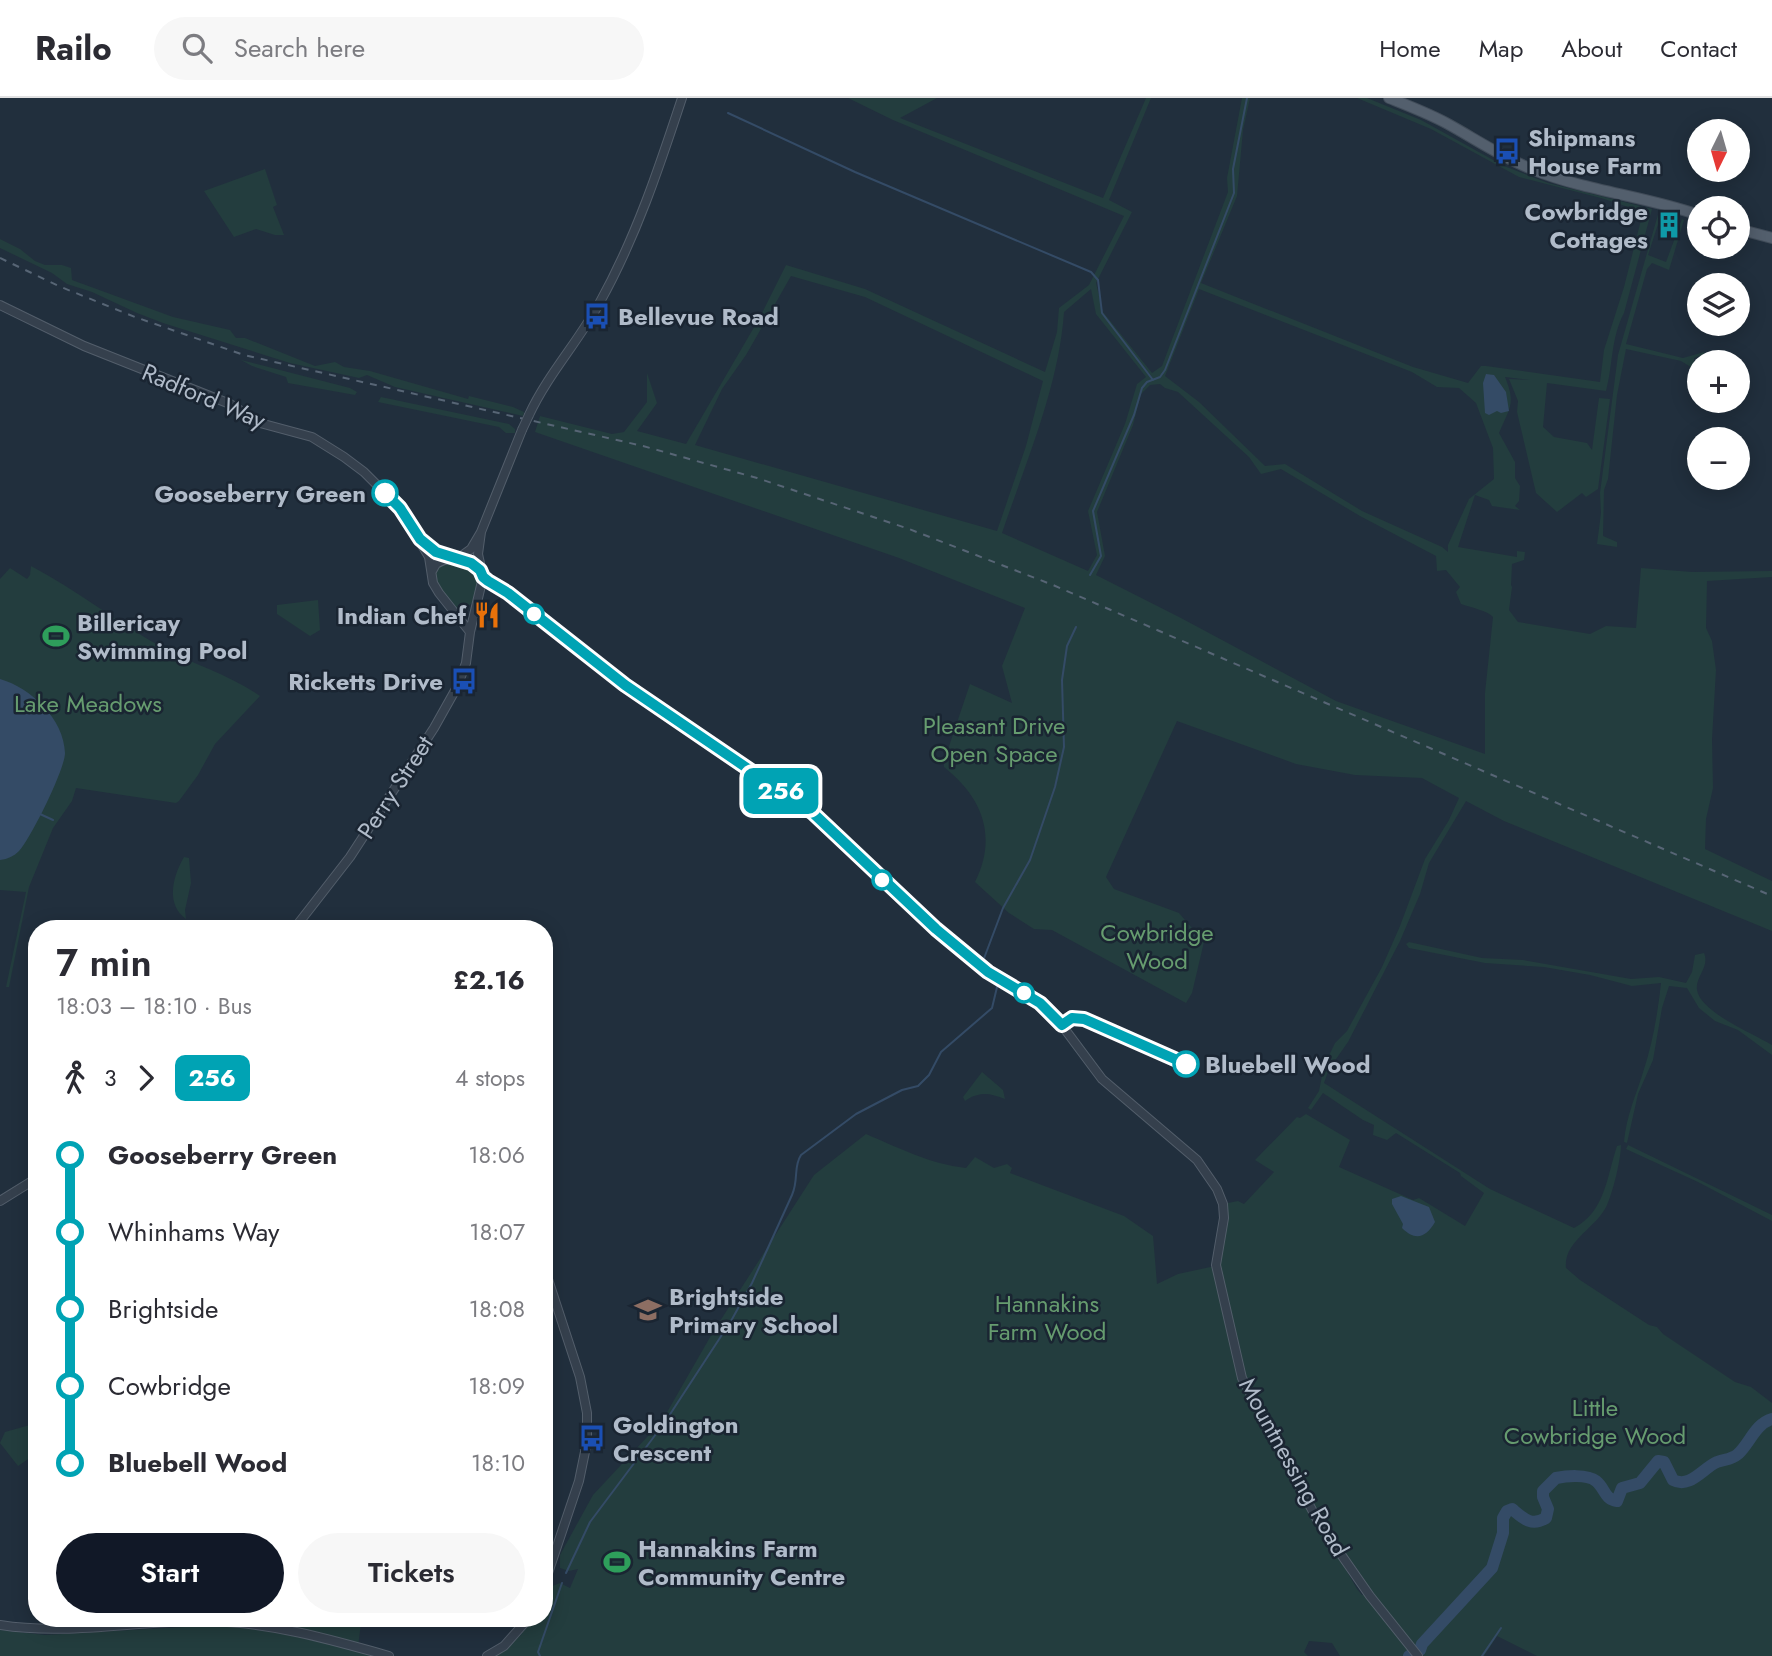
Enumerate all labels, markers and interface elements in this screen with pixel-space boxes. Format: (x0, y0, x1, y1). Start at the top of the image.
search box (154, 17, 644, 80)
text: Railo (35, 25, 112, 72)
icon: search (178, 29, 216, 67)
text: Search here (234, 29, 365, 67)
text: Home (1379, 31, 1441, 66)
text: Map (1479, 31, 1523, 66)
text: About (1561, 31, 1622, 66)
text: Contact (1660, 31, 1737, 66)
north arrow (1687, 119, 1750, 182)
map controls (1687, 119, 1750, 490)
place label: Shipmans House Farm (1528, 120, 1662, 183)
bus stop icon: Shipmans House Farm (1492, 136, 1522, 166)
place label: Cowbridge Cottages (1525, 194, 1648, 257)
button: locate (1687, 196, 1750, 259)
building icon: Cowbridge Cottages (1654, 210, 1684, 240)
button: layers (1687, 273, 1750, 336)
place label: Bellevue Road (618, 299, 779, 334)
bus stop icon: Bellevue Road (582, 301, 612, 331)
button: + (1687, 350, 1750, 413)
street label: Radford Way (137, 354, 272, 438)
button: − (1687, 427, 1750, 490)
place label: Gooseberry Green (154, 476, 366, 511)
marker: Gooseberry Green (372, 480, 398, 506)
place label: Indian Chef (337, 598, 468, 633)
restaurant icon: Indian Chef (472, 600, 502, 630)
unlabelled marker (524, 604, 544, 624)
place label: Billericay Swimming Pool (77, 605, 248, 668)
sports icon: Billericay Swimming Pool (41, 621, 71, 651)
place label: Ricketts Drive (288, 664, 443, 699)
bus stop icon: Ricketts Drive (449, 666, 479, 696)
park label: Lake Meadows (14, 686, 162, 721)
park label: Pleasant Drive Open Space (923, 708, 1065, 771)
street label: Perry Street (348, 728, 442, 846)
line badge: 256 (741, 768, 821, 814)
text: 256 (757, 773, 805, 808)
unlabelled marker (872, 870, 892, 890)
park label: Cowbridge Wood (1100, 915, 1214, 978)
text: 7 min (56, 935, 152, 990)
text: £2.16 (453, 961, 525, 999)
unlabelled marker (1014, 983, 1034, 1003)
text: 18:03 – 18:10 · Bus (56, 989, 252, 1023)
place label: Bluebell Wood (1205, 1047, 1370, 1082)
marker: Bluebell Wood (1173, 1051, 1199, 1077)
icon: walk (56, 1059, 94, 1097)
icon: forward (127, 1059, 165, 1097)
text: 256 (189, 1060, 236, 1095)
text: 3 (104, 1061, 117, 1095)
text: 4 stops (455, 1061, 525, 1095)
text: Gooseberry Green (108, 1136, 337, 1174)
text: 18:06 (468, 1138, 525, 1172)
text: Whinhams Way (108, 1213, 279, 1251)
text: 18:07 (469, 1215, 525, 1249)
place label: Brightside Primary School (669, 1279, 838, 1342)
park label: Hannakins Farm Wood (988, 1286, 1106, 1349)
text: Brightside (108, 1290, 218, 1328)
text: 18:08 (469, 1292, 525, 1326)
school or university icon: Brightside Primary School (633, 1295, 663, 1325)
text: Cowbridge (108, 1367, 231, 1405)
text: 18:09 (468, 1369, 525, 1403)
street label: Mountnessing Road (1230, 1371, 1358, 1563)
park label: Little Cowbridge Wood (1504, 1390, 1686, 1453)
place label: Goldington Crescent (613, 1407, 739, 1470)
bus stop icon: Goldington Crescent (577, 1423, 607, 1453)
text: Bluebell Wood (108, 1444, 287, 1482)
text: 18:10 (471, 1446, 525, 1480)
place label: Hannakins Farm Community Centre (638, 1531, 845, 1594)
button: Start (56, 1533, 284, 1613)
button: Tickets (298, 1533, 525, 1613)
sports icon: Hannakins Farm Community Centre (602, 1547, 632, 1577)

